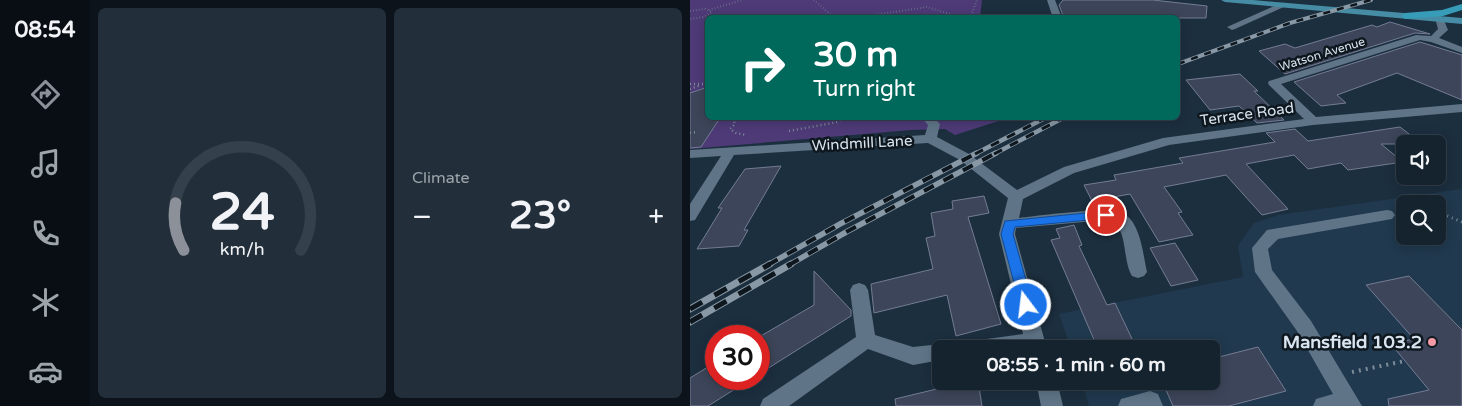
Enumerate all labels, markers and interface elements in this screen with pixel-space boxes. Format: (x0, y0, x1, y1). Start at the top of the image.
text: 08:54 (15, 17, 75, 43)
text: 30 m (813, 34, 898, 76)
street label: Watson Avenue (1277, 34, 1367, 74)
icon: right (730, 35, 795, 100)
text: Turn right (813, 76, 915, 102)
icon: directions (28, 77, 63, 112)
street label: Terrace Road (1199, 99, 1295, 129)
street label: Windmill Lane (811, 131, 913, 155)
map controls (1396, 135, 1446, 245)
button: sound (1396, 135, 1446, 185)
icon: music (28, 146, 63, 181)
text: Climate (412, 168, 470, 188)
text: 24 (209, 181, 275, 244)
text: 23° (509, 193, 571, 239)
pin (1085, 194, 1127, 236)
button: search (1396, 195, 1446, 245)
text: − (412, 200, 432, 234)
text: + (648, 200, 664, 234)
icon: arrive (1092, 201, 1120, 229)
icon: phone (28, 216, 63, 251)
text: km/h (220, 239, 264, 260)
position arrow (999, 278, 1051, 330)
icon: climate (28, 285, 63, 320)
speed limit sign: 30 (705, 325, 770, 390)
place label: Mansfield 103.2 (1283, 331, 1422, 353)
marker: Mansfield 103.2 (1426, 336, 1438, 348)
icon: car (28, 354, 63, 389)
text: 08:55 · 1 min · 60 m (986, 354, 1166, 376)

